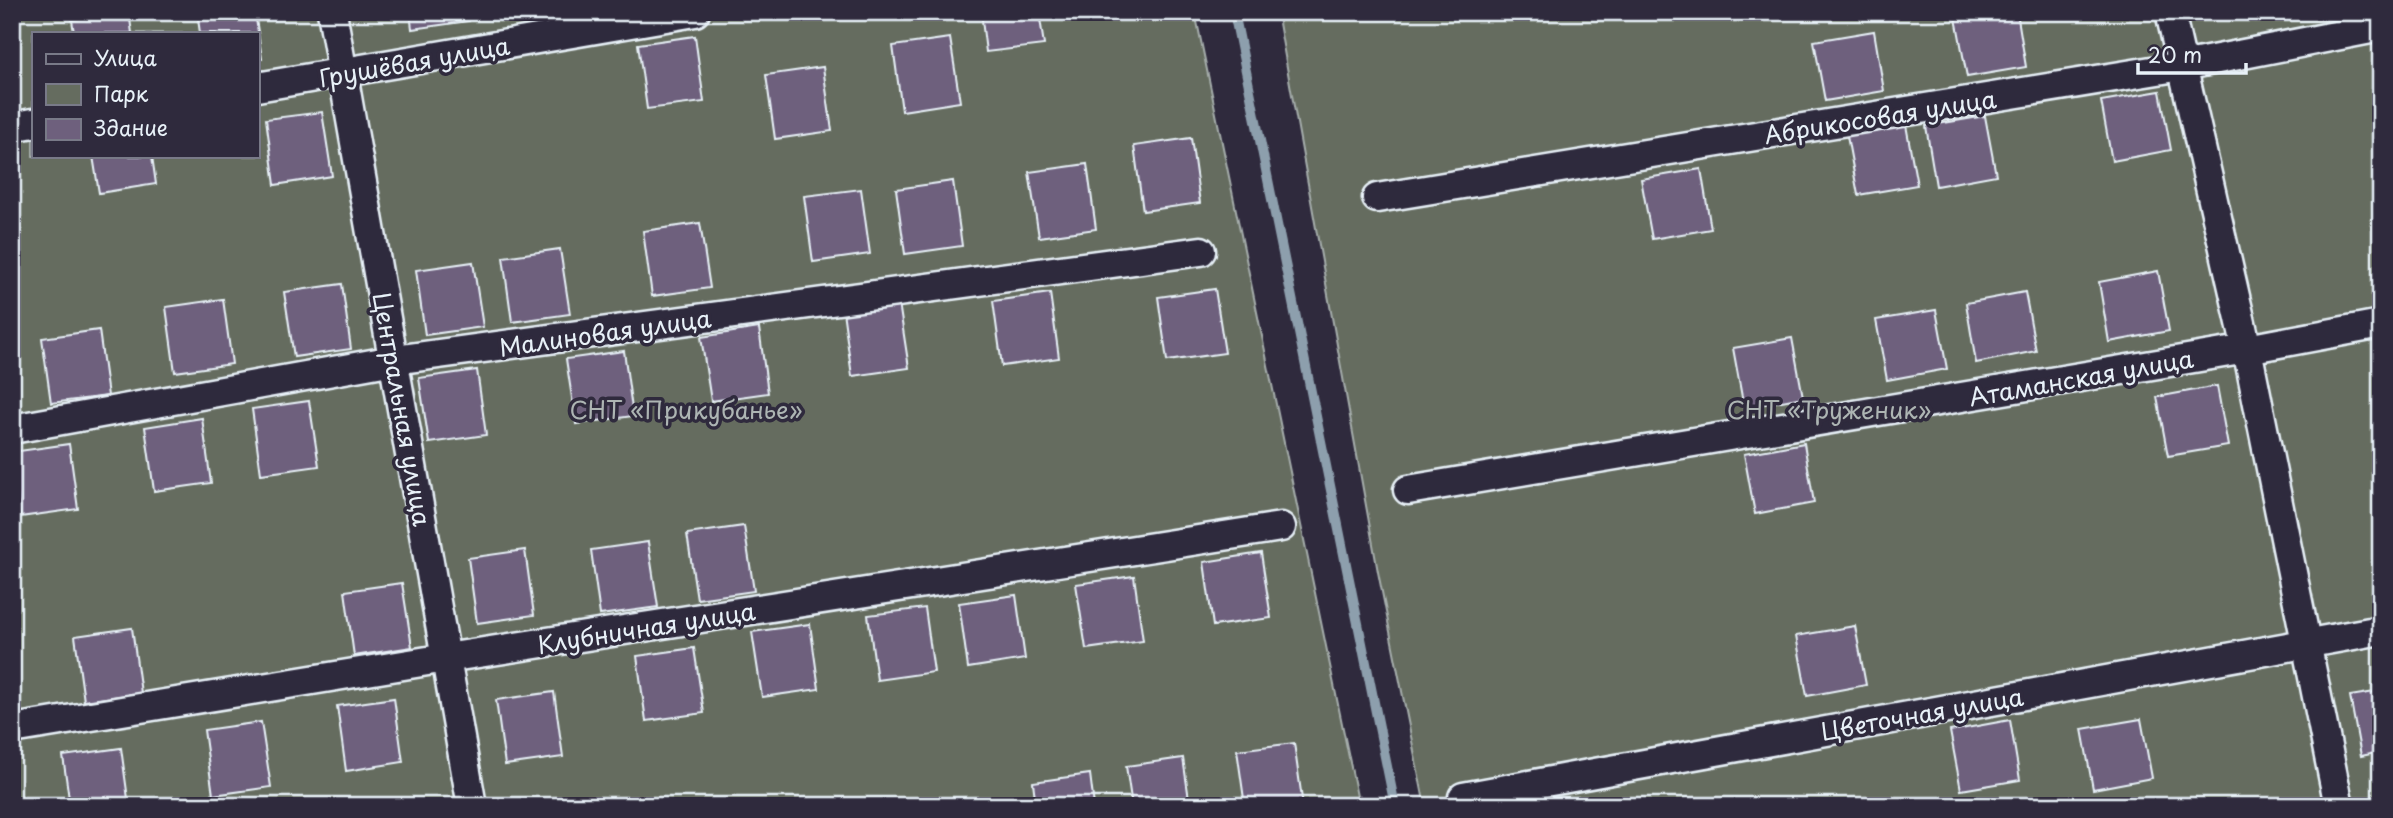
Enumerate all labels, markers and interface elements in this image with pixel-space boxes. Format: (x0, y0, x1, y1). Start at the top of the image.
street label: Грушёвая улица (316, 27, 512, 95)
legend (32, 32, 259, 158)
scale bar (2138, 32, 2246, 76)
text: 20 m (2148, 38, 2202, 70)
text: Улица (94, 41, 157, 73)
text: Парк (94, 77, 149, 109)
street label: Абрикосовая улица (1761, 80, 1999, 152)
text: Здание (94, 111, 168, 143)
street label: Центральная улица (365, 289, 441, 529)
street label: Малиновая улица (497, 299, 713, 365)
street label: Атаманская улица (1966, 340, 2196, 414)
park label: СНТ «Прикубанье» (570, 391, 802, 427)
park label: СНТ «Труженик» (1727, 391, 1931, 427)
street label: Клубничная улица (534, 592, 758, 662)
street label: Цветочная улица (1818, 677, 2026, 749)

